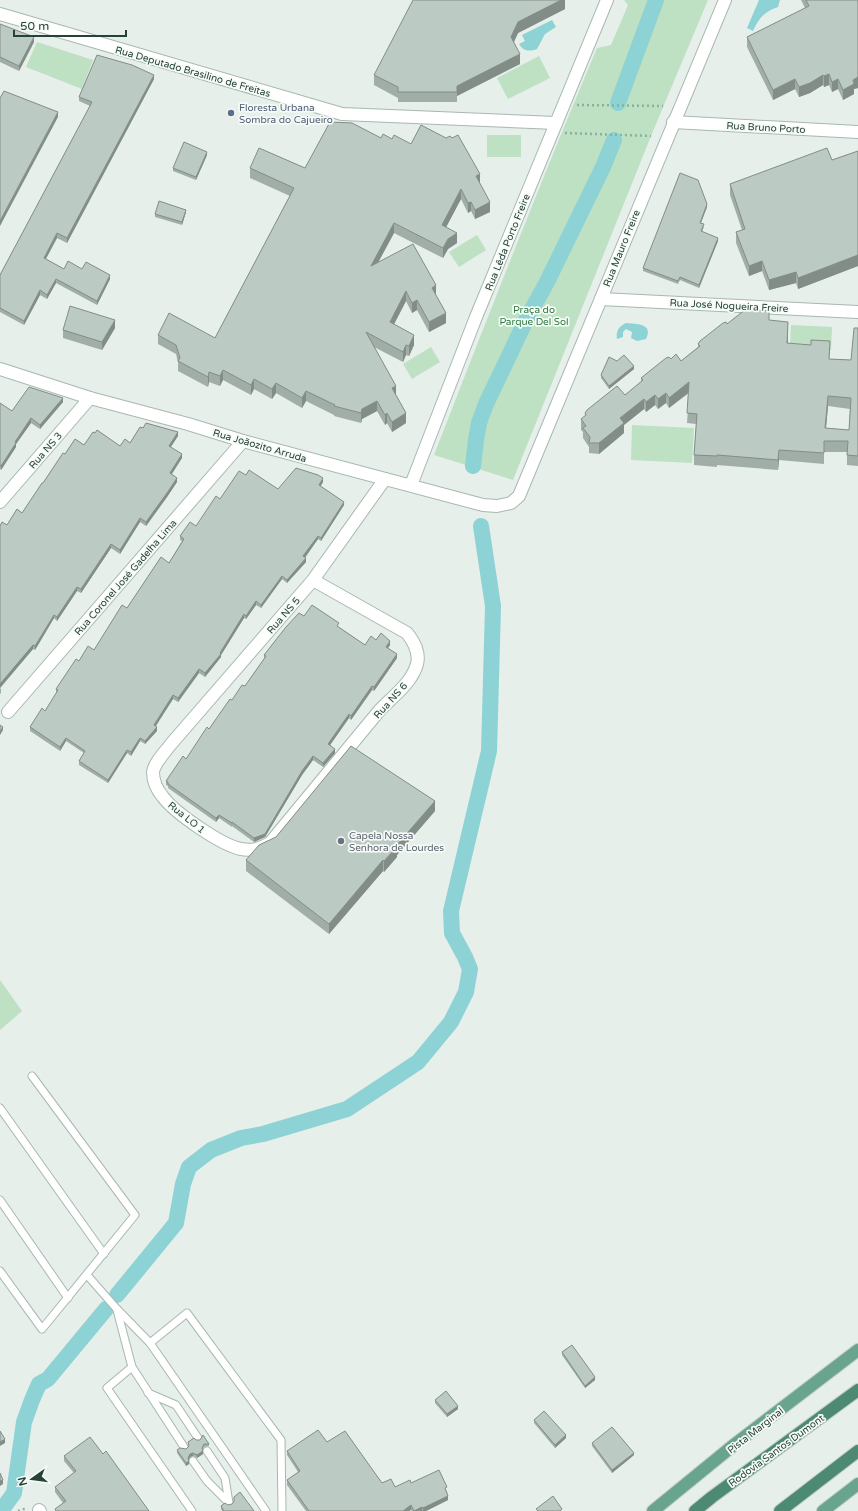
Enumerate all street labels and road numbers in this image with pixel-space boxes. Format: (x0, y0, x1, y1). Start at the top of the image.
street label: Rua Deputado Brasilino de Freitas (114, 44, 272, 100)
street label: Rua Bruno Porto (726, 120, 806, 136)
street label: Rua Lêda Porto Freire (483, 192, 533, 293)
street label: Rua Mauro Freire (601, 208, 643, 289)
street label: Rua José Nogueira Freire (669, 297, 789, 315)
street label: Rua Joãozito Arruda (212, 427, 308, 465)
street label: Rua NS 3 (27, 430, 65, 471)
street label: Rua Coronel José Gadelha Lima (72, 517, 179, 638)
street label: Rua NS 5 (265, 595, 303, 636)
street label: Rua NS 6 (371, 680, 410, 721)
street label: Rua LO 1 (165, 799, 207, 836)
street label: Pista Marginal (725, 1405, 786, 1456)
street label: Rodovia Santos Dumont (727, 1412, 827, 1489)

